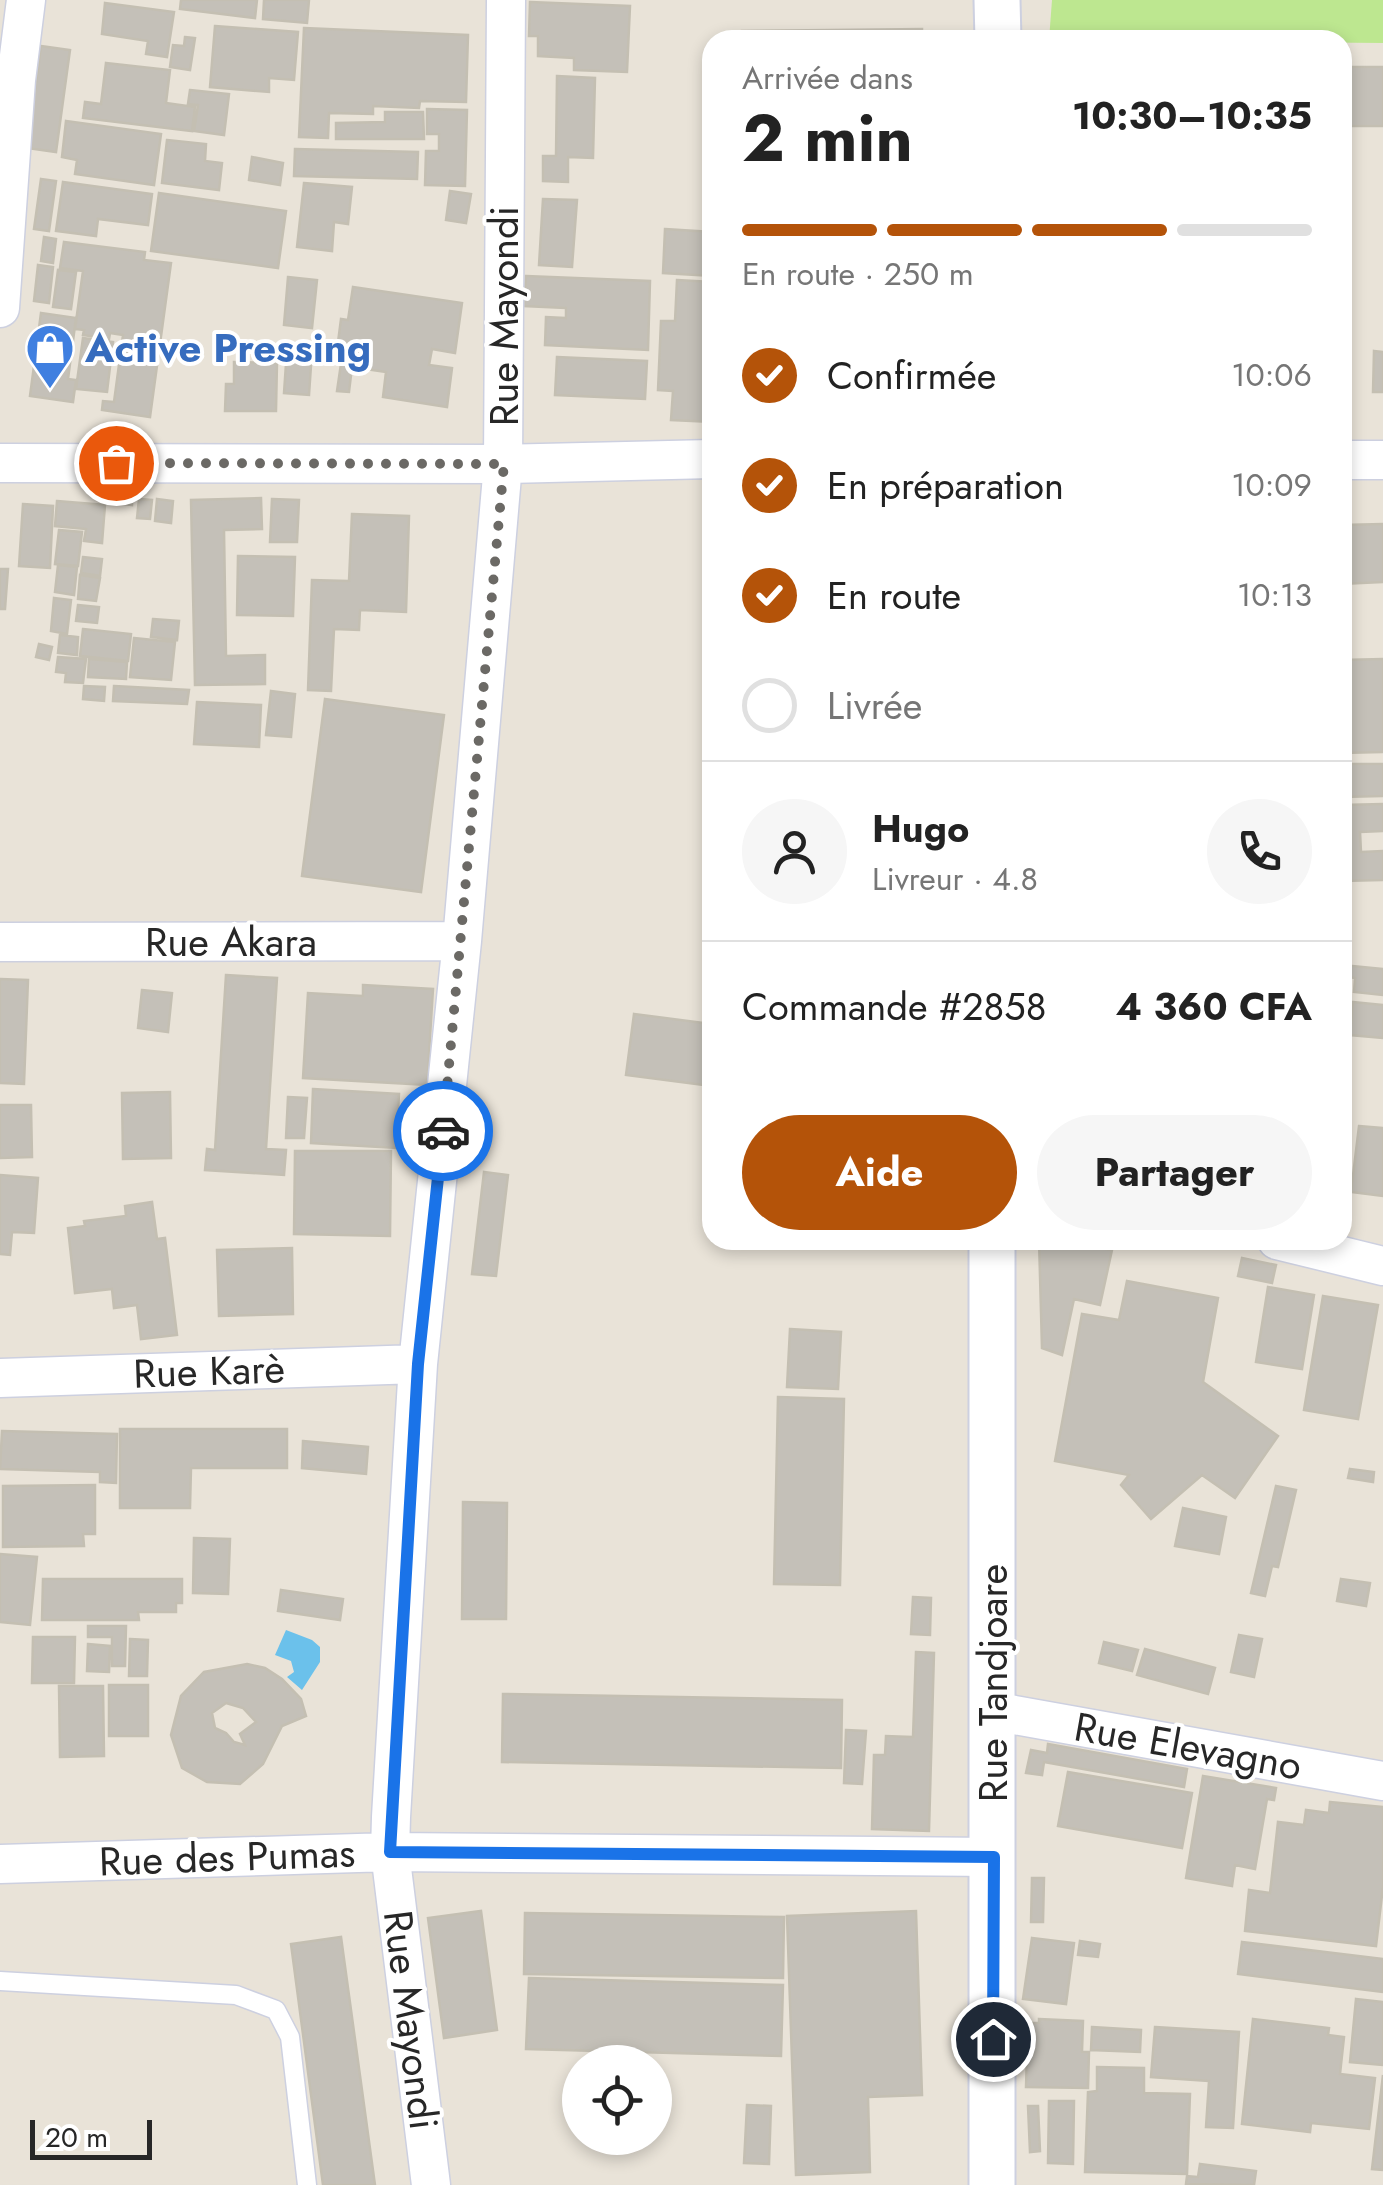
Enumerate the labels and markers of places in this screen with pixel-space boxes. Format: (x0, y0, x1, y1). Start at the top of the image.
place label: Active Pressing (84, 319, 371, 377)
shop icon: Active Pressing (24, 322, 76, 390)
pin (74, 421, 159, 506)
pin (951, 1997, 1036, 2082)

